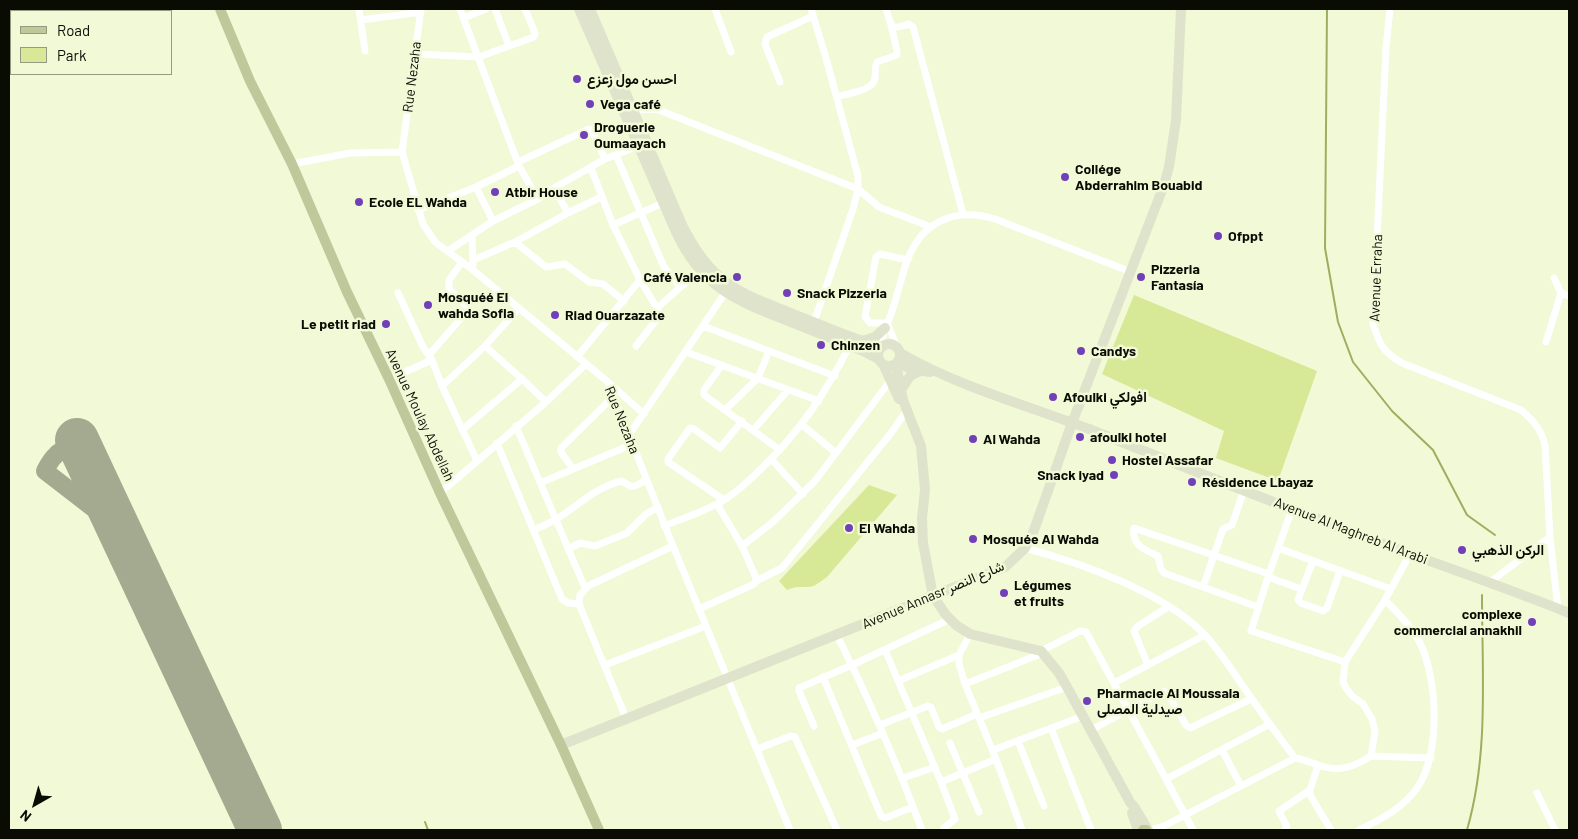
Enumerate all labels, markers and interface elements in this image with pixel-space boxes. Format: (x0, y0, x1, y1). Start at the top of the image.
legend (10, 10, 172, 75)
text: Road (57, 21, 90, 39)
street label: Rue Nezaha (399, 41, 425, 113)
text: Park (57, 46, 86, 64)
place label: احسن مول زعزع (587, 71, 677, 87)
marker: احسن مول زعزع (571, 73, 583, 85)
place label: Vega café (600, 96, 661, 112)
marker: Vega café (584, 98, 596, 110)
place label: Droguerie Oumaayach (594, 119, 666, 152)
marker: Droguerie Oumaayach (578, 129, 590, 141)
place label: Collége Abderrahim Bouabid (1075, 161, 1203, 193)
marker: Collége Abderrahim Bouabid (1059, 171, 1071, 183)
place label: Atbir House (505, 184, 578, 200)
marker: Atbir House (489, 186, 501, 198)
place label: Ecole EL Wahda (369, 194, 467, 210)
marker: Ecole EL Wahda (353, 196, 365, 208)
place label: Ofppt (1228, 228, 1263, 244)
marker: Ofppt (1212, 230, 1224, 242)
street label: Avenue Erraha (1366, 234, 1386, 322)
place label: Pizzeria Fantasía (1151, 261, 1204, 294)
place label: Café Valencia (643, 269, 727, 285)
marker: Café Valencia (731, 271, 743, 283)
marker: Pizzeria Fantasía (1135, 271, 1147, 283)
place label: Snack Pizzeria (797, 285, 887, 301)
marker: Snack Pizzeria (781, 287, 793, 299)
place label: Mosquéé El wahda Sofla (438, 289, 514, 322)
marker: Mosquéé El wahda Sofla (422, 299, 434, 311)
place label: Riad Ouarzazate (565, 307, 665, 323)
marker: Riad Ouarzazate (549, 309, 561, 321)
place label: Le petit riad (301, 316, 376, 332)
marker: Le petit riad (380, 318, 392, 330)
place label: Chinzen (831, 337, 880, 353)
marker: Chinzen (815, 339, 827, 351)
place label: Candys (1091, 343, 1136, 359)
marker: Candys (1075, 345, 1087, 357)
street label: Avenue Moulay Abdellah (382, 346, 458, 484)
street label: Rue Nezaha (601, 384, 643, 456)
place label: Afoulki افولكي (1063, 389, 1147, 405)
marker: Afoulki افولكي (1047, 391, 1059, 403)
place label: afoulki hotel (1090, 429, 1166, 445)
place label: Al Wahda (983, 431, 1040, 447)
marker: afoulki hotel (1074, 431, 1086, 443)
marker: Al Wahda (967, 433, 979, 445)
place label: Hostel Assafar (1122, 452, 1213, 468)
marker: Hostel Assafar (1106, 454, 1118, 466)
place label: Snack iyad (1037, 467, 1104, 483)
marker: Snack iyad (1108, 469, 1120, 481)
place label: Résidence Lbayaz (1202, 474, 1313, 490)
marker: Résidence Lbayaz (1186, 476, 1198, 488)
street label: Avenue Al Maghreb Al Arabi (1272, 494, 1430, 568)
place label: El Wahda (859, 520, 915, 536)
marker: El Wahda (843, 522, 855, 534)
place label: Mosquée Al Wahda (983, 531, 1099, 547)
marker: Mosquée Al Wahda (967, 533, 979, 545)
place label: الركن الذهبي (1472, 542, 1544, 558)
marker: الركن الذهبي (1456, 544, 1468, 556)
street label: Avenue Annasr شارع النصر (859, 557, 1007, 633)
place label: Légumes et fruits (1014, 577, 1071, 610)
marker: Légumes et fruits (998, 587, 1010, 599)
place label: complexe commercial annakhil (1394, 606, 1522, 638)
marker: complexe commercial annakhil (1526, 616, 1538, 628)
place label: Pharmacie Al Moussala صيدلية المصلى (1097, 685, 1240, 718)
marker: Pharmacie Al Moussala صيدلية المصلى (1081, 695, 1093, 707)
north arrow (10, 779, 60, 829)
text: N (17, 807, 34, 826)

